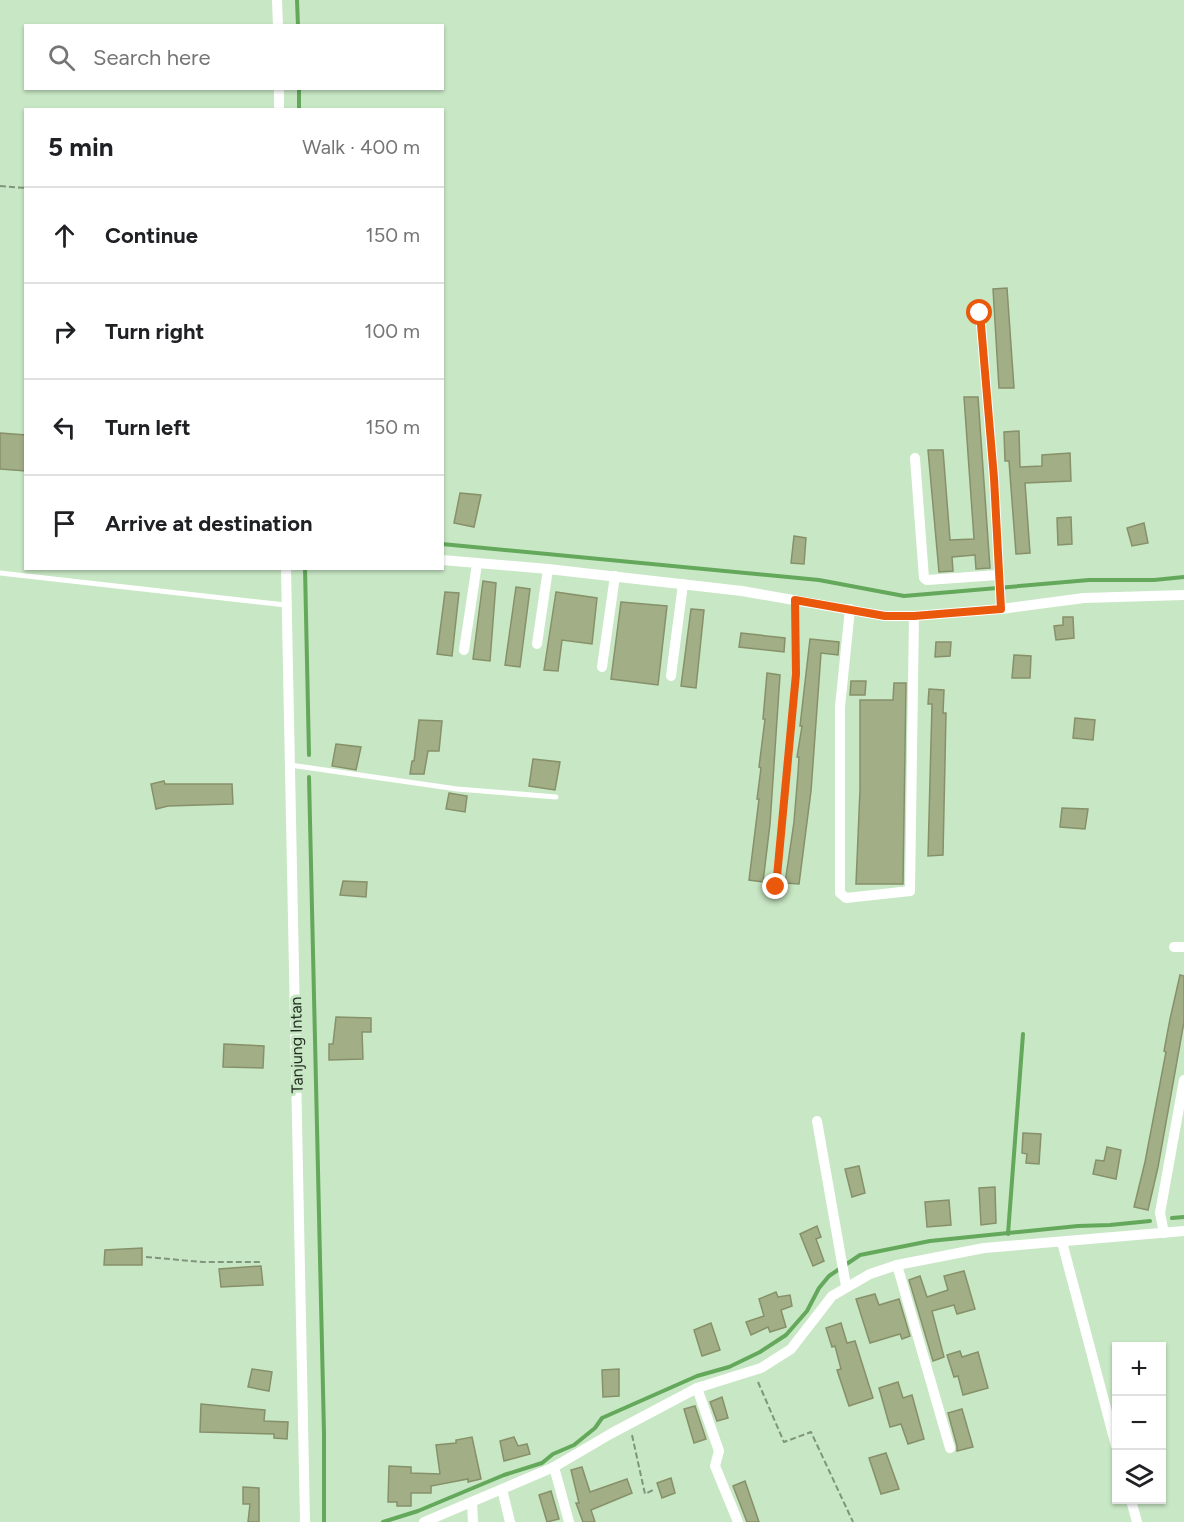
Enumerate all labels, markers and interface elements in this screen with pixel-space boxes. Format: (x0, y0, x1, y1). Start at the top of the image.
search box (24, 24, 444, 90)
icon: search (45, 41, 78, 74)
text: Search here (93, 44, 211, 71)
text: 5 min (48, 131, 114, 163)
text: Walk · 400 m (302, 135, 420, 159)
icon: ahead (48, 219, 81, 252)
text: Continue (105, 222, 198, 249)
text: 150 m (365, 223, 420, 247)
route start (966, 299, 992, 325)
icon: right (48, 315, 81, 348)
text: Turn right (105, 318, 204, 345)
text: 100 m (364, 319, 420, 343)
icon: left (48, 411, 81, 444)
text: Turn left (105, 414, 191, 441)
text: 150 m (365, 415, 420, 439)
icon: arrive (48, 507, 81, 540)
text: Arrive at destination (105, 510, 313, 537)
route end (762, 873, 788, 899)
street label: Tanjung Intan (286, 996, 307, 1094)
map controls (1112, 1342, 1166, 1504)
button: + (1112, 1342, 1166, 1396)
button: − (1112, 1396, 1166, 1450)
button: layers (1112, 1450, 1166, 1504)

